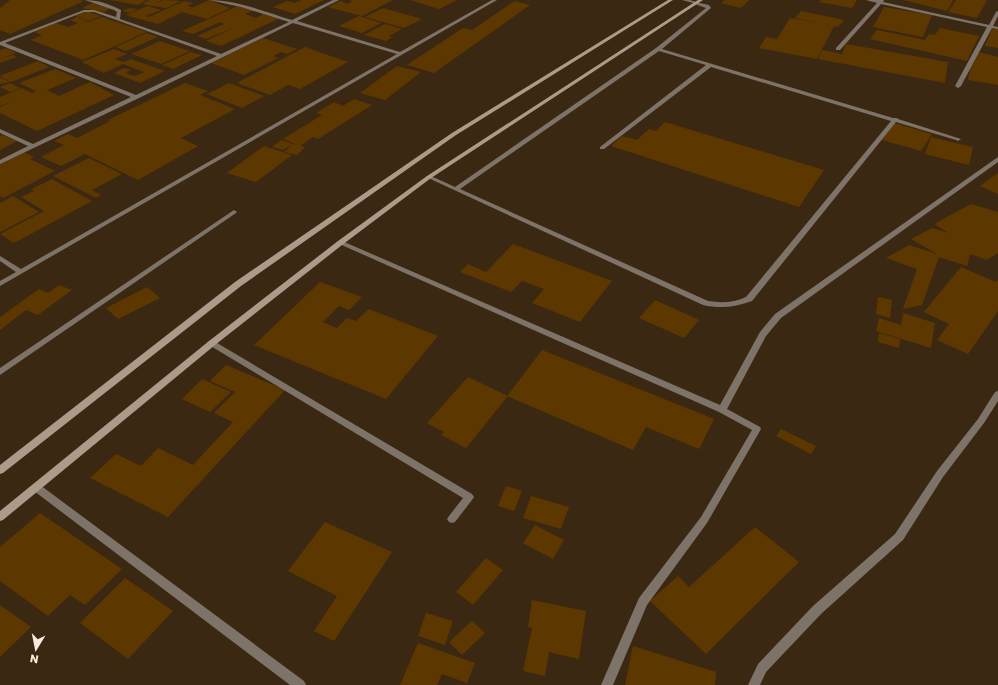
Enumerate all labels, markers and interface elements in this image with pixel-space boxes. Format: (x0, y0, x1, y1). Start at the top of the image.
north arrow (16, 629, 56, 669)
text: N (29, 650, 40, 667)

